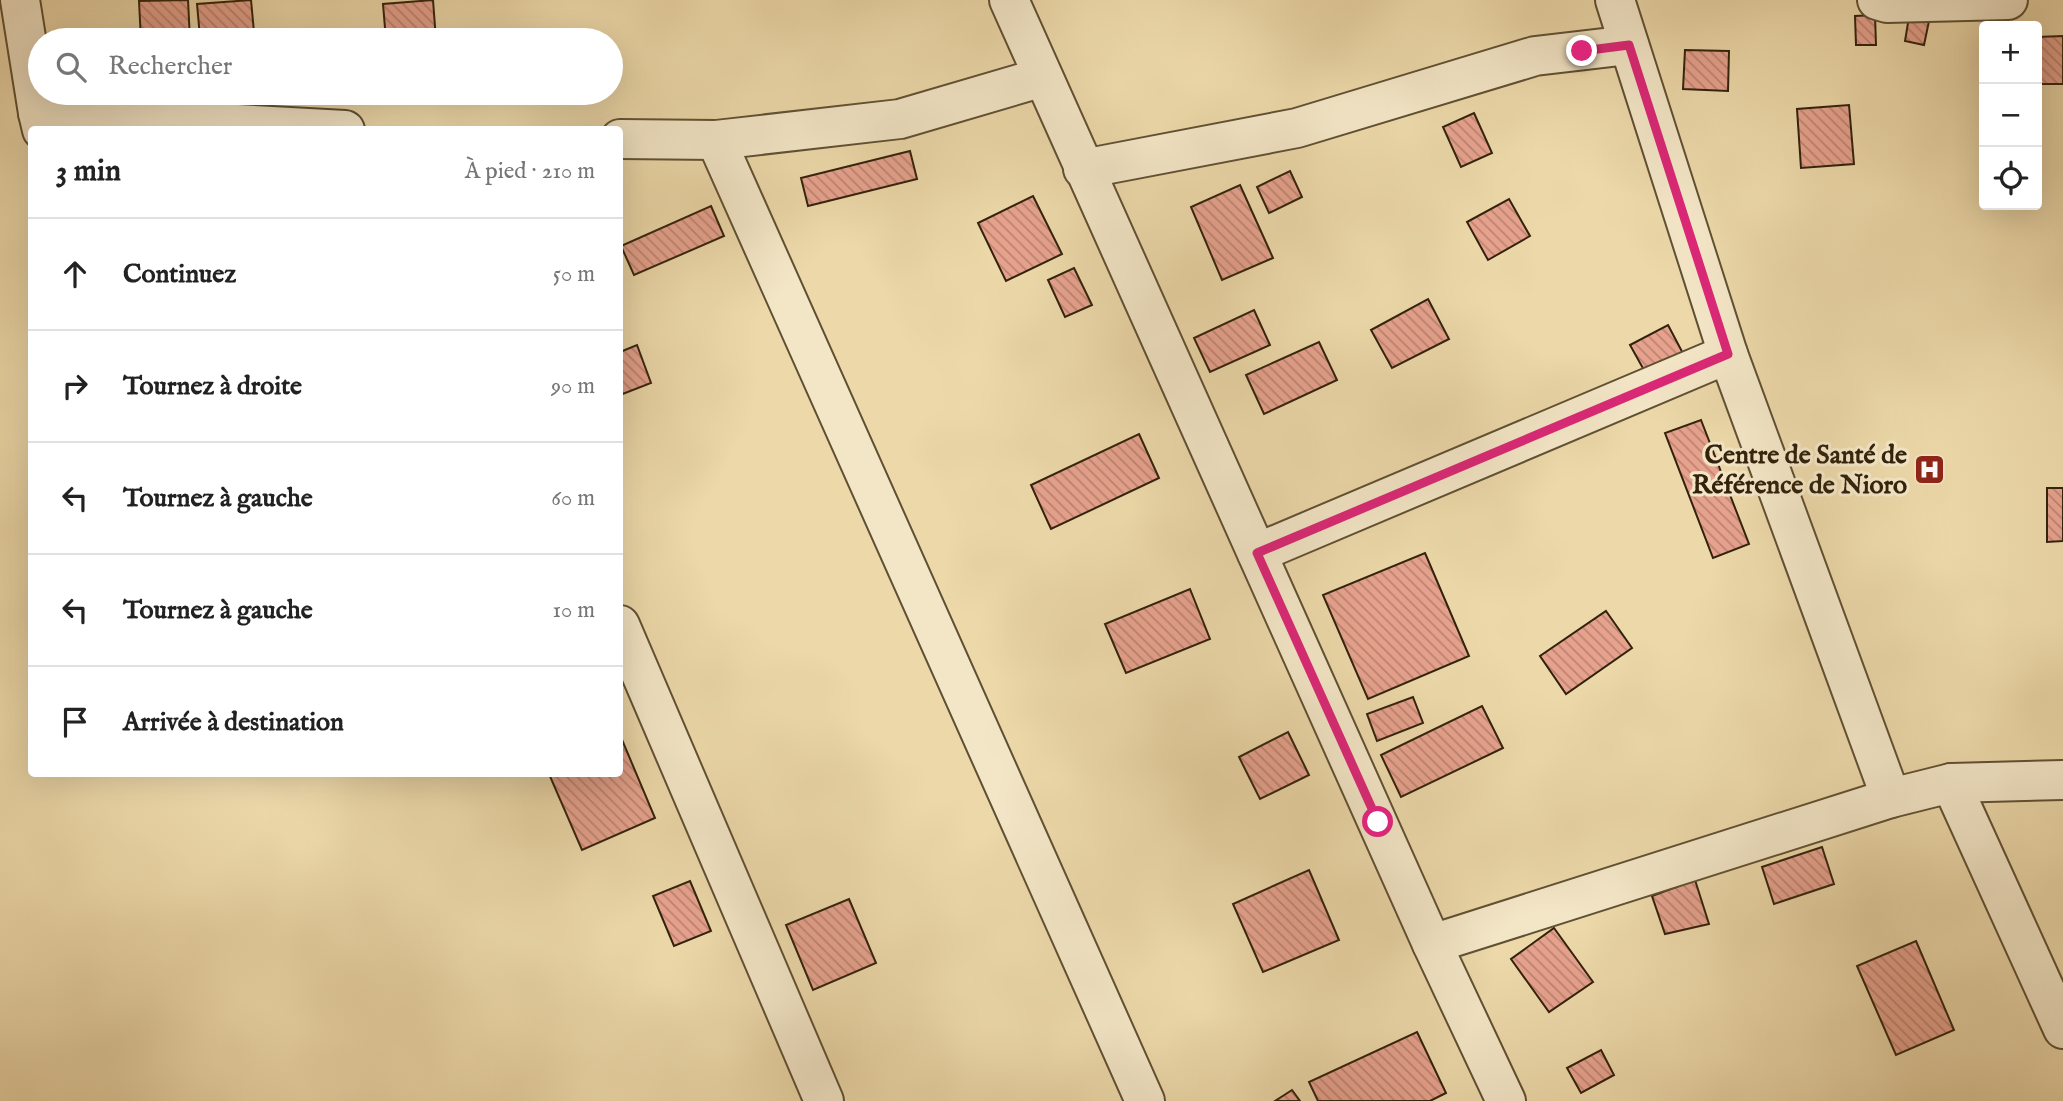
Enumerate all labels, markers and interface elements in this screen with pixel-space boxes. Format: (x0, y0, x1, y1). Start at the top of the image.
map controls (1979, 21, 2042, 210)
button: + (1979, 21, 2042, 84)
search box (28, 28, 623, 105)
route end (1566, 35, 1597, 66)
icon: search (52, 48, 90, 86)
text: Rechercher (108, 50, 232, 83)
button: − (1979, 84, 2042, 147)
button: locate (1979, 147, 2042, 210)
text: 3 min (56, 153, 121, 191)
text: À pied · 210 m (465, 157, 595, 186)
icon: ahead (56, 255, 94, 293)
text: Continuez (123, 258, 236, 291)
text: 50 m (553, 260, 595, 289)
icon: right (56, 367, 94, 405)
text: Tournez à droite (123, 370, 302, 403)
text: 90 m (551, 372, 595, 401)
place label: Centre de Santé de Référence de Nioro (1692, 439, 1907, 502)
hospital icon: Centre de Santé de Référence de Nioro (1913, 452, 1947, 486)
icon: left (56, 479, 94, 517)
text: Tournez à gauche (123, 482, 313, 515)
text: 60 m (551, 484, 595, 513)
icon: left (56, 591, 94, 629)
text: Tournez à gauche (123, 594, 313, 627)
text: 10 m (552, 596, 595, 625)
icon: arrive (56, 703, 94, 741)
text: Arrivée à destination (123, 706, 344, 739)
route start (1362, 806, 1393, 837)

